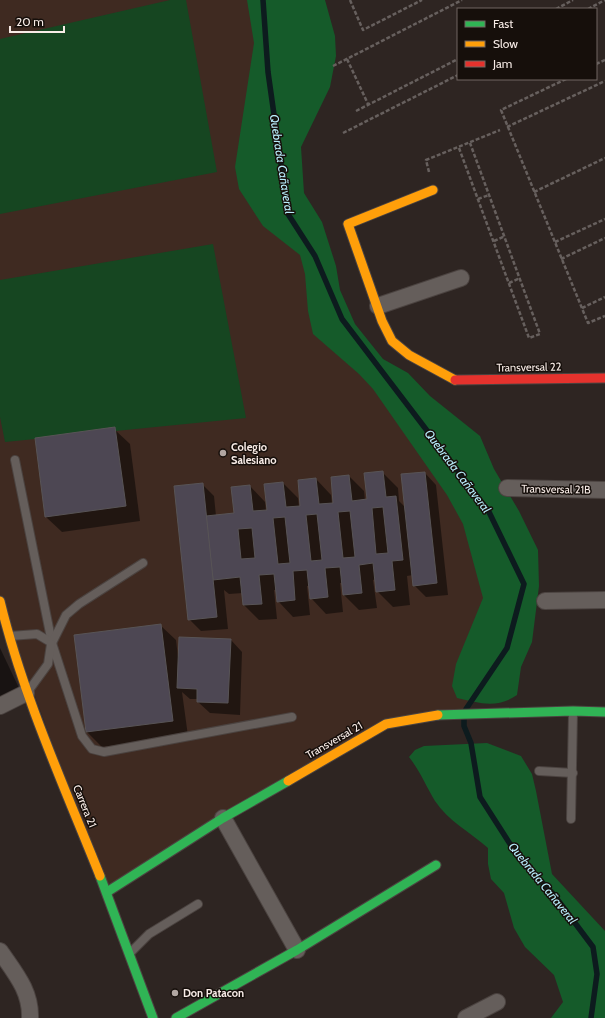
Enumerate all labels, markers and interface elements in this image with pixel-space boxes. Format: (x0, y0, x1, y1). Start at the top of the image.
scale bar (10, 8, 64, 34)
legend (457, 8, 597, 80)
text: 20 m (16, 14, 44, 29)
text: Fast (493, 16, 513, 31)
text: Slow (493, 36, 518, 51)
text: Jam (492, 56, 512, 71)
water label: Quebrada Cañaveral (267, 113, 297, 215)
street label: Transversal 22 (496, 359, 562, 375)
water label: Quebrada Cañaveral (422, 426, 494, 516)
place label: Colegio Salesiano (231, 440, 276, 467)
marker: Colegio Salesiano (218, 448, 228, 458)
street label: Transversal 21B (521, 481, 591, 497)
street label: Transversal 21 (303, 718, 365, 762)
street label: Carrera 21 (70, 783, 100, 829)
water label: Quebrada Cañaveral (505, 839, 581, 927)
place label: Don Patacon (183, 986, 244, 1000)
marker: Don Patacon (170, 988, 180, 998)

